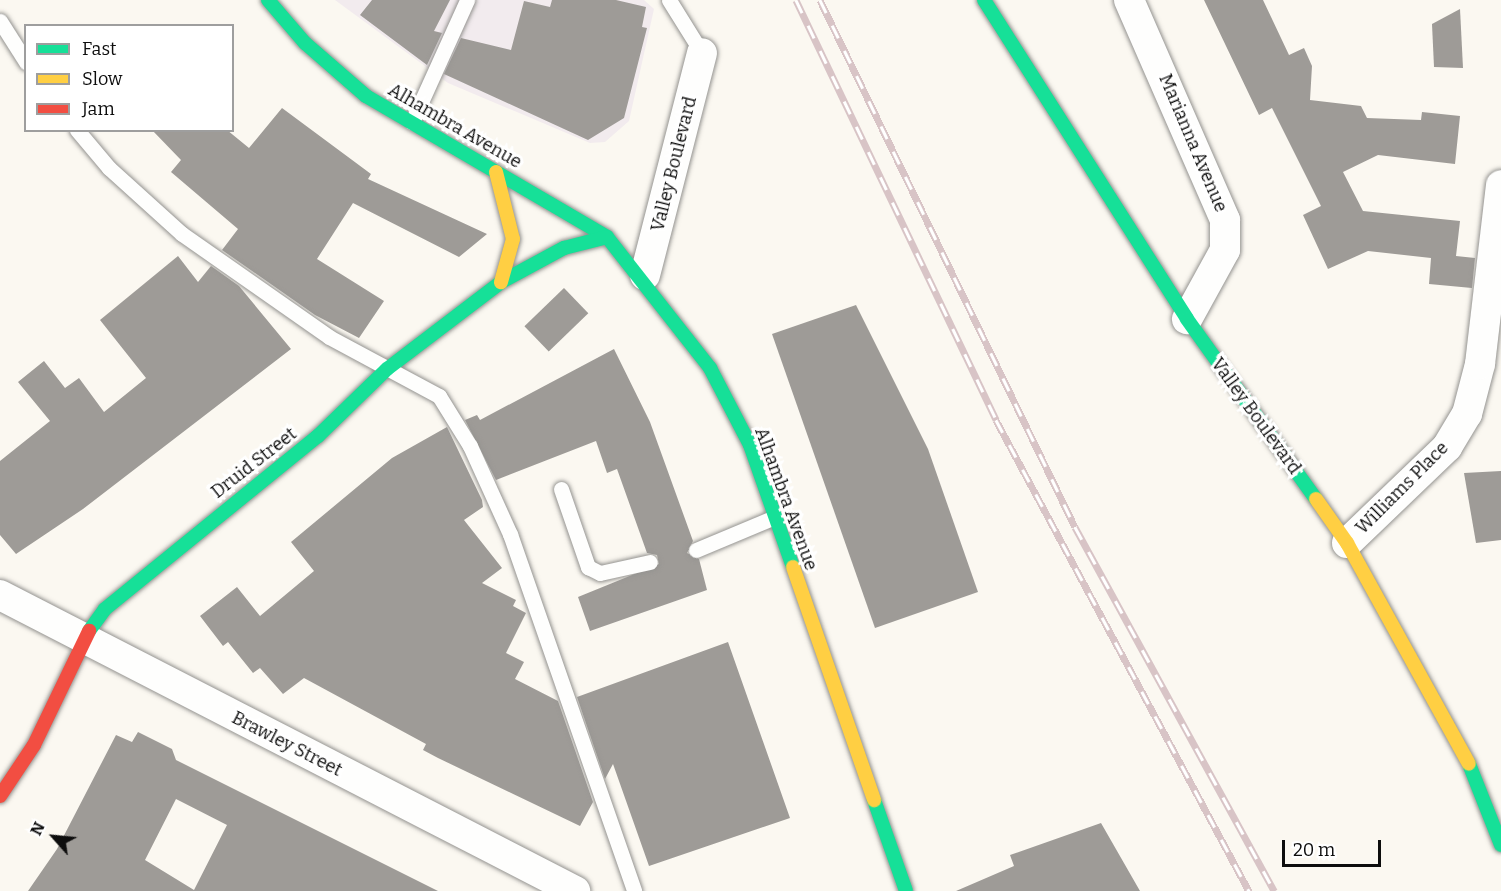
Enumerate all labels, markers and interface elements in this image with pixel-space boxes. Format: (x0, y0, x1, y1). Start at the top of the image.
legend (24, 24, 234, 132)
text: Fast (82, 38, 117, 60)
text: Slow (82, 68, 122, 90)
street label: Marianna Avenue (1154, 71, 1232, 215)
street label: Alhambra Avenue (384, 79, 526, 173)
street label: Valley Boulevard (647, 94, 701, 234)
text: Jam (82, 98, 115, 120)
street label: Valley Boulevard (1207, 354, 1305, 478)
street label: Druid Street (207, 423, 301, 503)
street label: Alhambra Avenue (750, 425, 822, 573)
street label: Williams Place (1351, 437, 1453, 539)
street label: Brawley Street (228, 707, 346, 781)
north arrow (24, 807, 84, 867)
text: N (26, 819, 49, 838)
scale bar (1285, 828, 1384, 866)
text: 20 m (1293, 839, 1335, 861)

